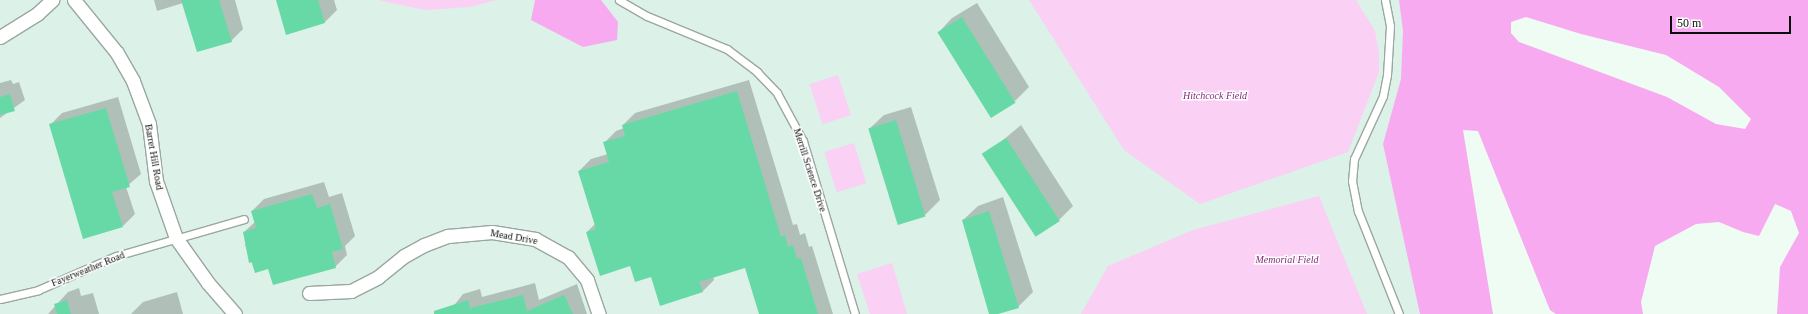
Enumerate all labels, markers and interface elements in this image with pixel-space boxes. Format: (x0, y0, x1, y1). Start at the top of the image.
scale bar (1672, 8, 1793, 34)
text: 50 m (1677, 16, 1701, 30)
park label: Hitchcock Field (1183, 90, 1247, 102)
street label: Barret Hill Road (142, 123, 166, 191)
street label: Merrill Science Drive (791, 127, 829, 213)
street label: Mead Drive (489, 227, 539, 247)
street label: Fayerweather Road (50, 249, 126, 289)
park label: Memorial Field (1255, 254, 1319, 266)

